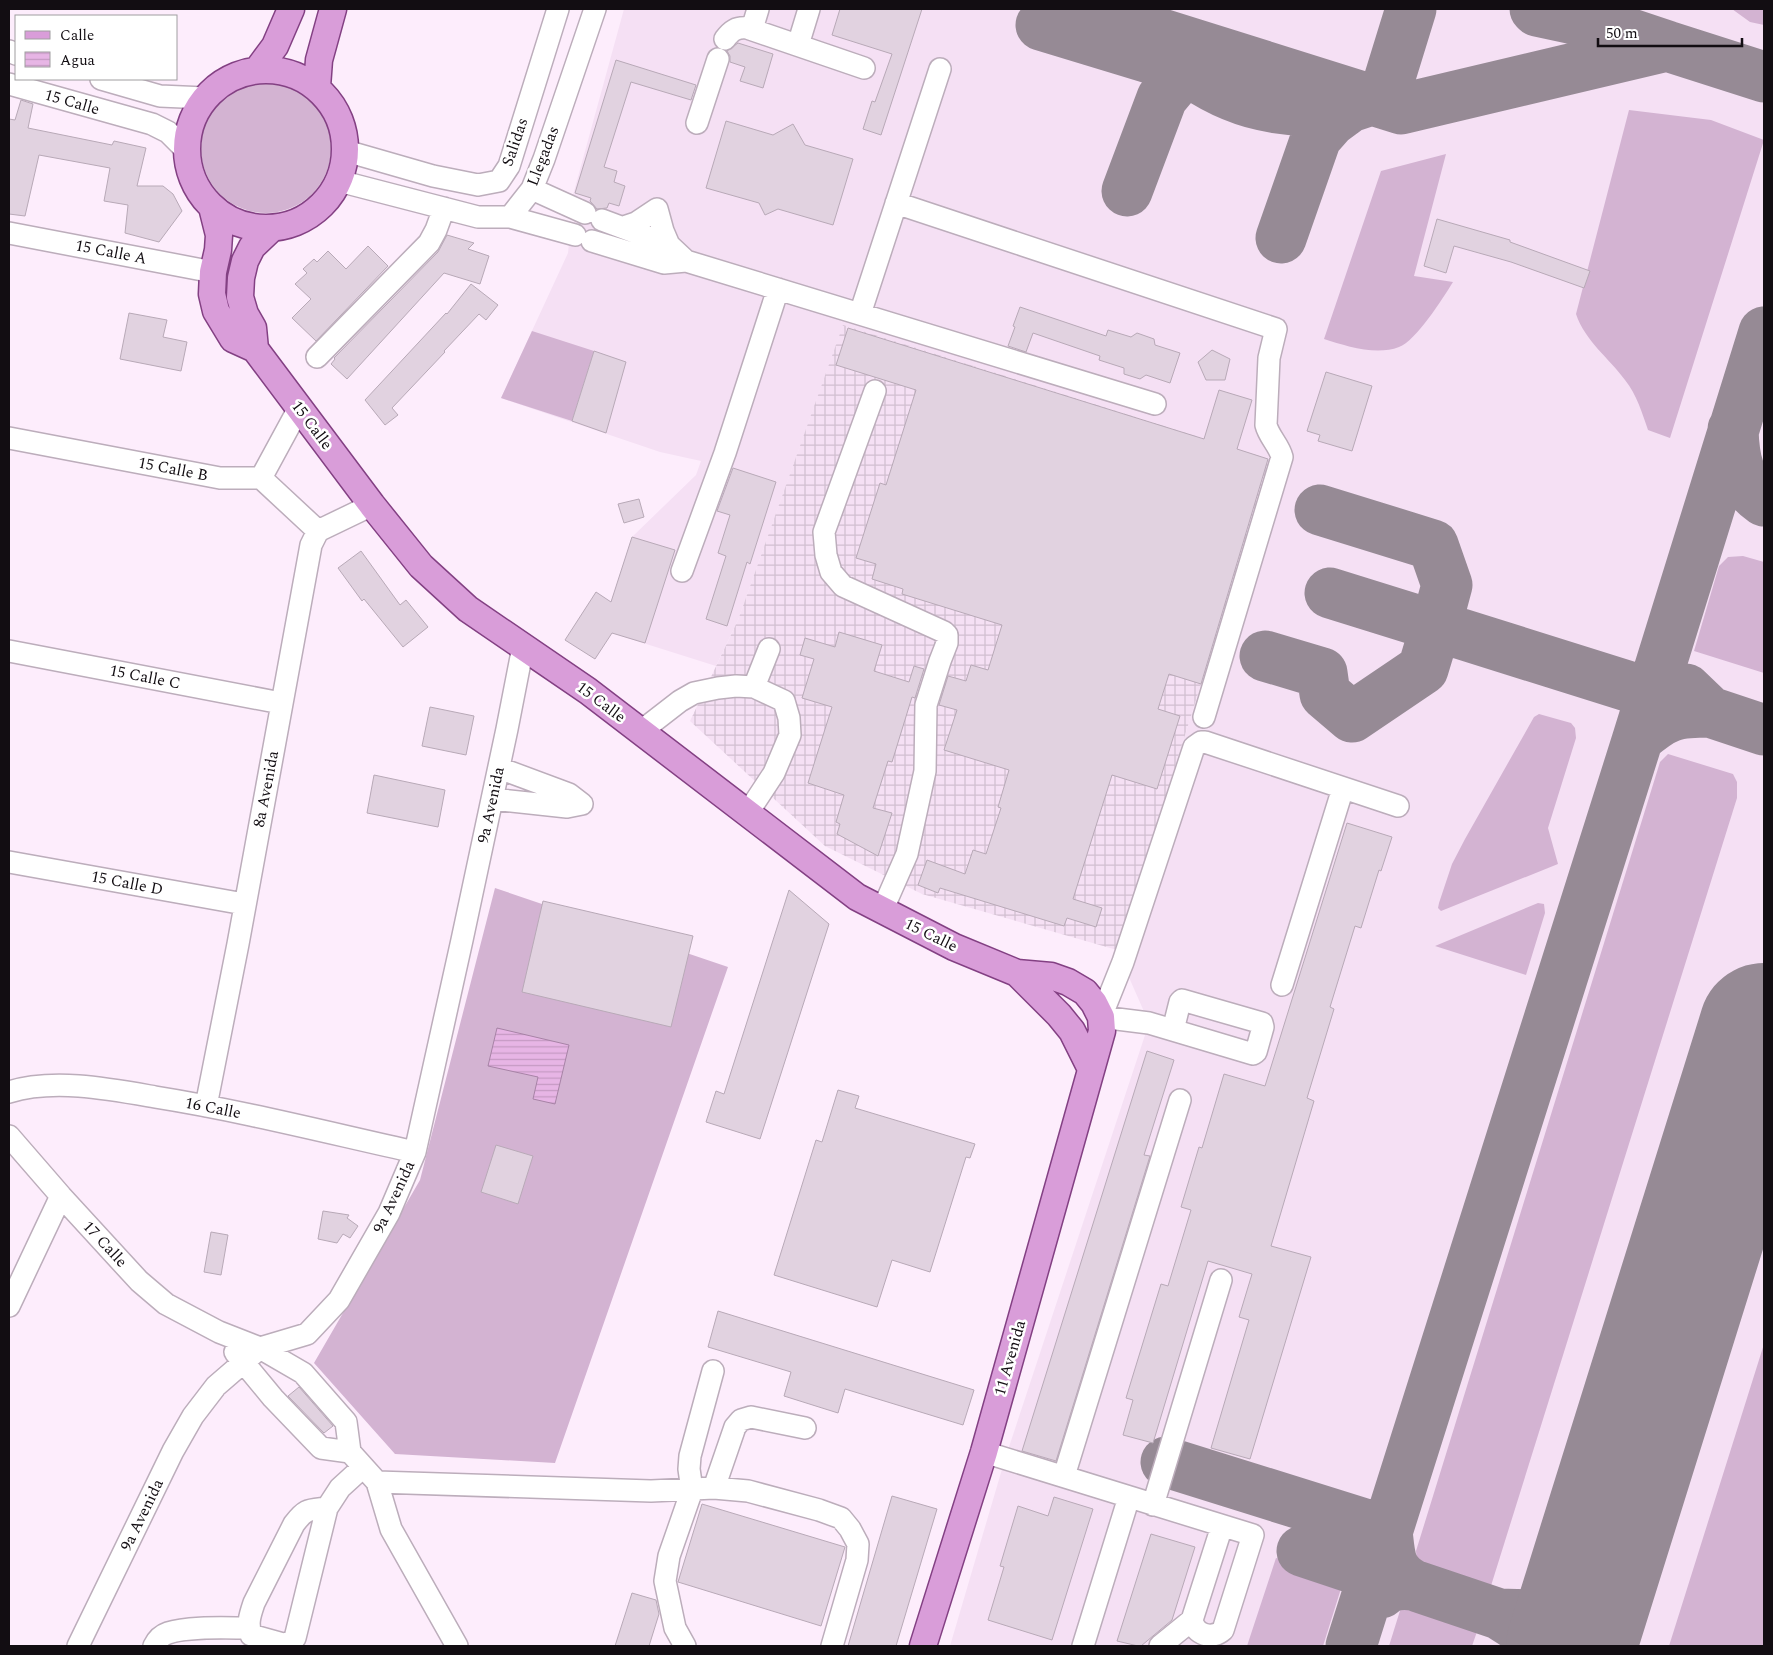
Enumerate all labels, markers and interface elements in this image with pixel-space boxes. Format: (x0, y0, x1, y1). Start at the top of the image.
legend (15, 15, 178, 80)
scale bar (1598, 15, 1742, 47)
text: 50 m (1606, 22, 1638, 45)
text: Calle (60, 24, 94, 47)
text: Agua (60, 49, 96, 72)
street label: 15 Calle (42, 83, 102, 121)
street label: Salidas (496, 114, 534, 170)
street label: Llegadas (521, 122, 565, 190)
street label: 15 Calle A (73, 233, 149, 271)
street label: 15 Calle (285, 395, 339, 455)
street label: 15 Calle B (136, 450, 210, 488)
street label: 15 Calle C (107, 658, 183, 696)
street label: 15 Calle (571, 675, 631, 729)
street label: 8a Avenida (247, 748, 285, 829)
street label: 9a Avenida (471, 764, 511, 845)
street label: 15 Calle D (89, 864, 165, 902)
street label: 15 Calle (900, 912, 962, 958)
street label: 16 Calle (183, 1091, 243, 1125)
street label: 9a Avenida (367, 1157, 421, 1237)
street label: 17 Calle (77, 1215, 133, 1273)
street label: 11 Avenida (988, 1317, 1032, 1399)
street label: 9a Avenida (114, 1475, 170, 1555)

